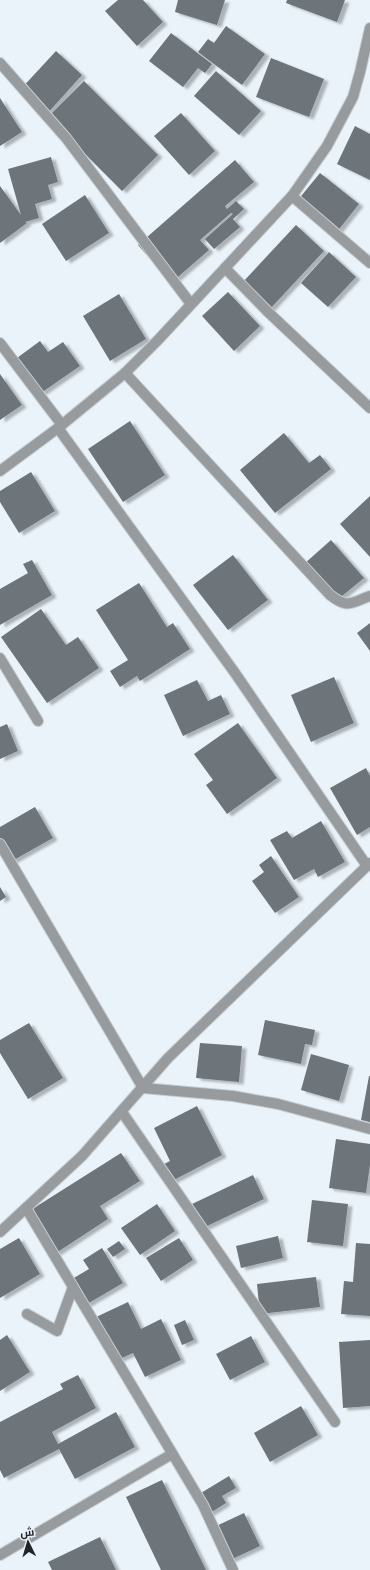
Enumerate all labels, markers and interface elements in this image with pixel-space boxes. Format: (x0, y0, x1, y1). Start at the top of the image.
north arrow (8, 1522, 48, 1562)
text: ش (19, 1523, 35, 1540)

